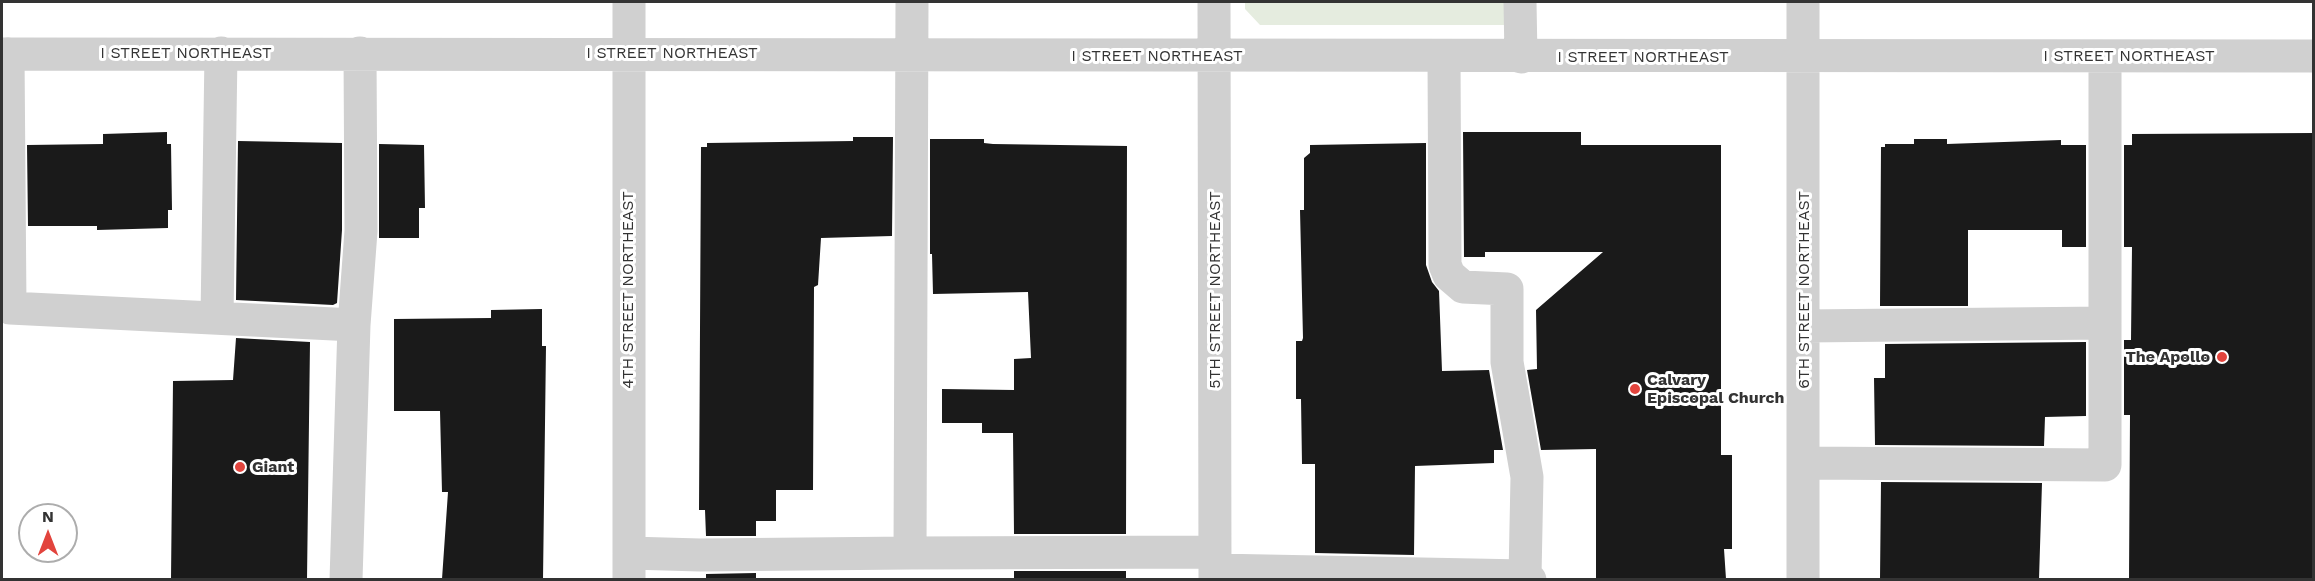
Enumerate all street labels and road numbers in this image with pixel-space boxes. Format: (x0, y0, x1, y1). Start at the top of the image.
street label: I STREET NORTHEAST (100, 43, 272, 63)
street label: I STREET NORTHEAST (586, 43, 758, 63)
street label: I STREET NORTHEAST (1071, 46, 1243, 66)
street label: I STREET NORTHEAST (2043, 46, 2215, 66)
street label: I STREET NORTHEAST (1557, 47, 1729, 67)
street label: 4TH STREET NORTHEAST (618, 191, 638, 389)
street label: 5TH STREET NORTHEAST (1205, 191, 1225, 389)
street label: 6TH STREET NORTHEAST (1794, 191, 1814, 389)

